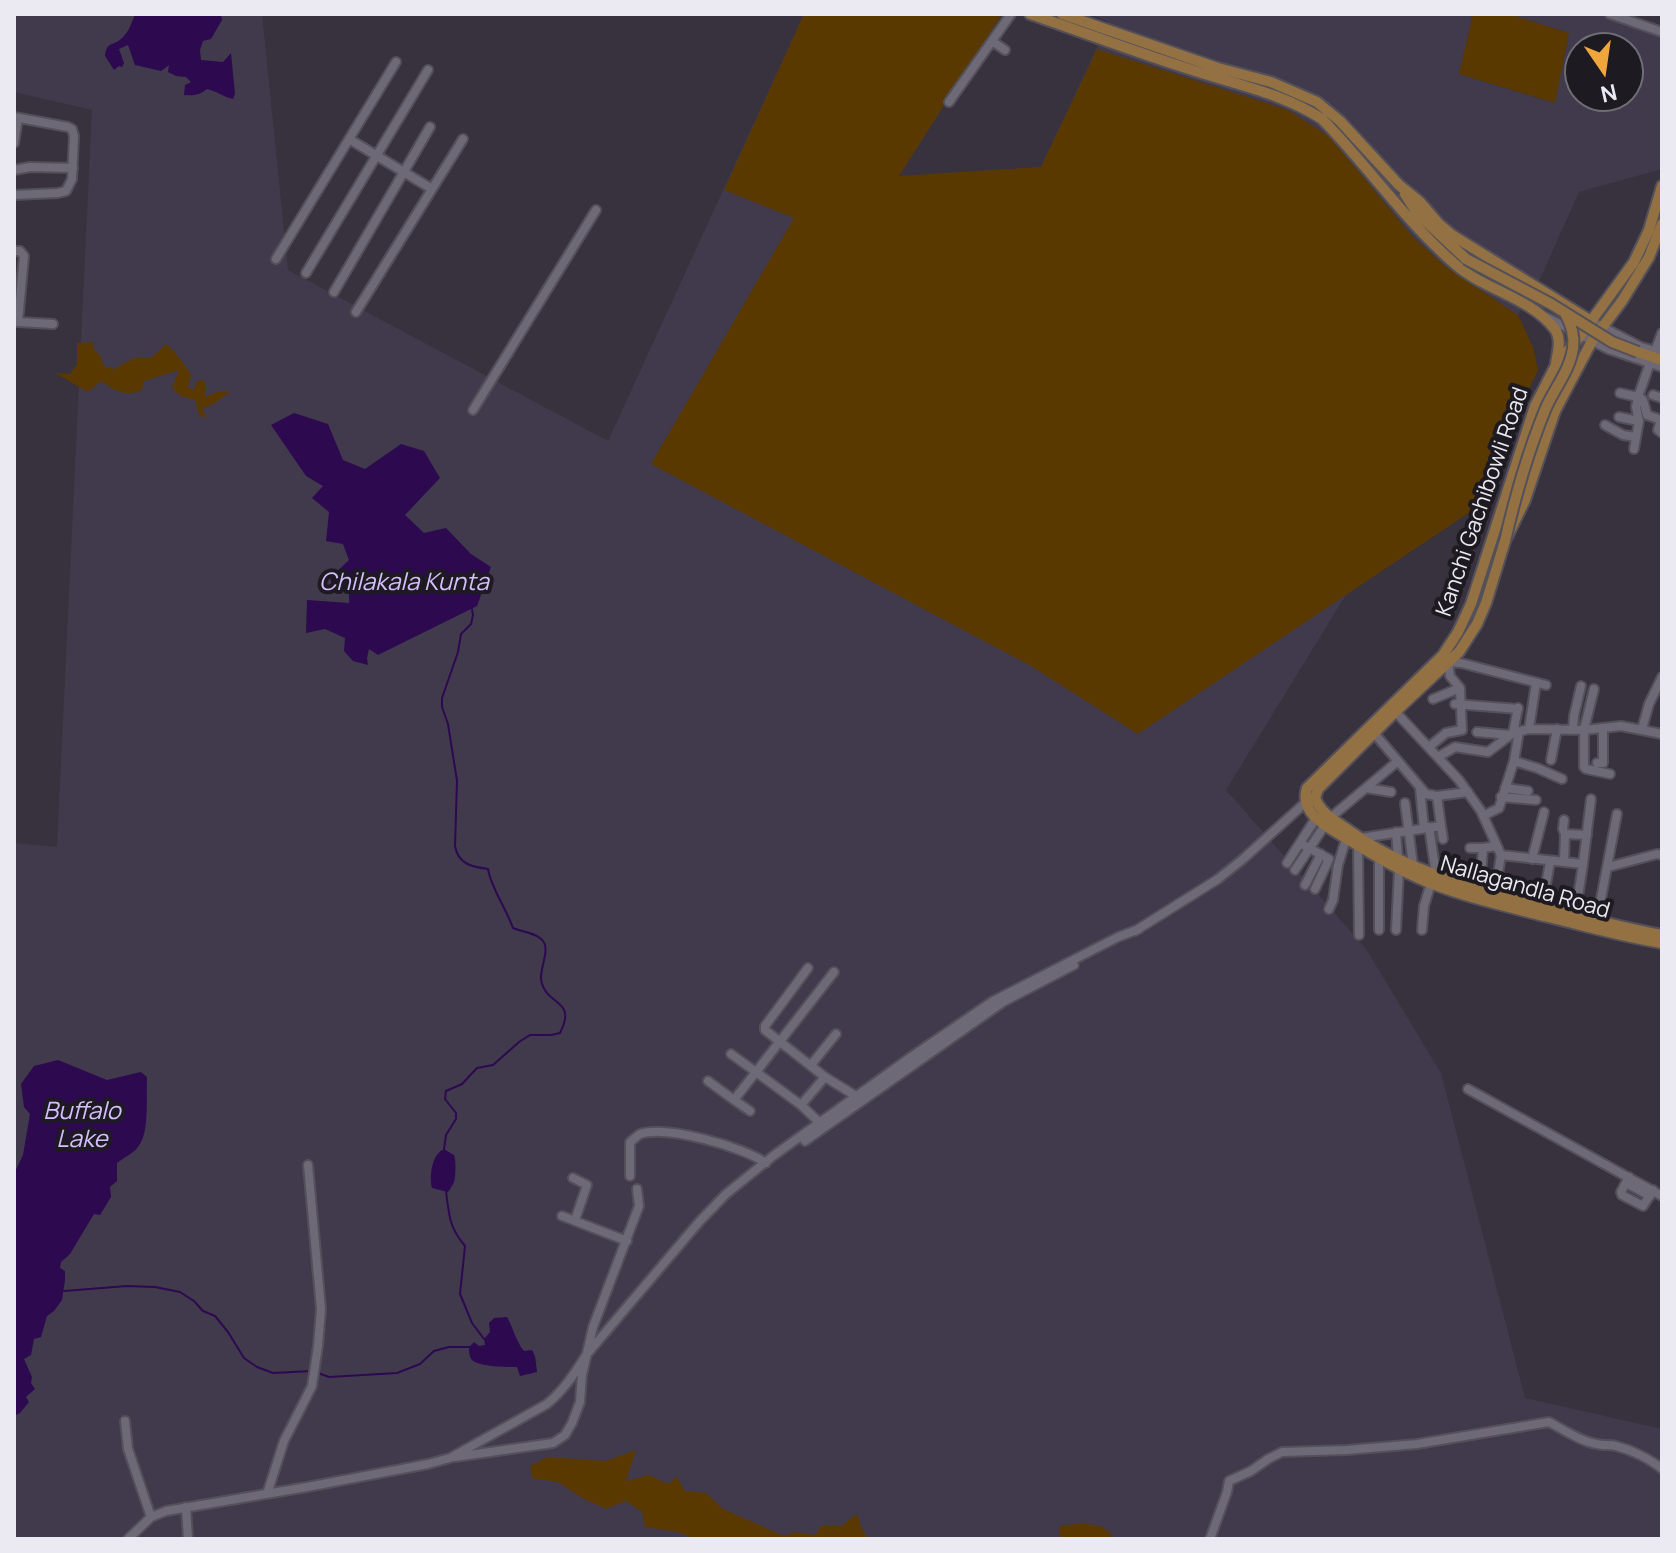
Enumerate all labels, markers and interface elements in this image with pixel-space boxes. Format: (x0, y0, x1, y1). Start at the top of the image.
north arrow (1564, 32, 1644, 112)
text: N (1598, 77, 1620, 110)
street label: Kanchi Gachibowli Road (1431, 384, 1535, 620)
water label: Chilakala Kunta (319, 569, 489, 597)
street label: Nallagandla Road (1437, 851, 1613, 925)
water label: Buffalo Lake (43, 1098, 121, 1154)

